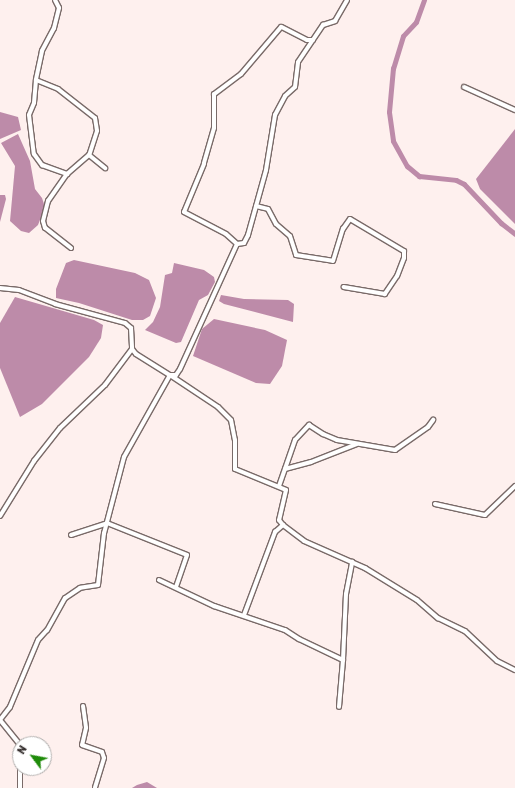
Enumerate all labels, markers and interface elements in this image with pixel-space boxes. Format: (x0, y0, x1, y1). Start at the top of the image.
north arrow (12, 736, 52, 776)
text: N (15, 743, 30, 757)

